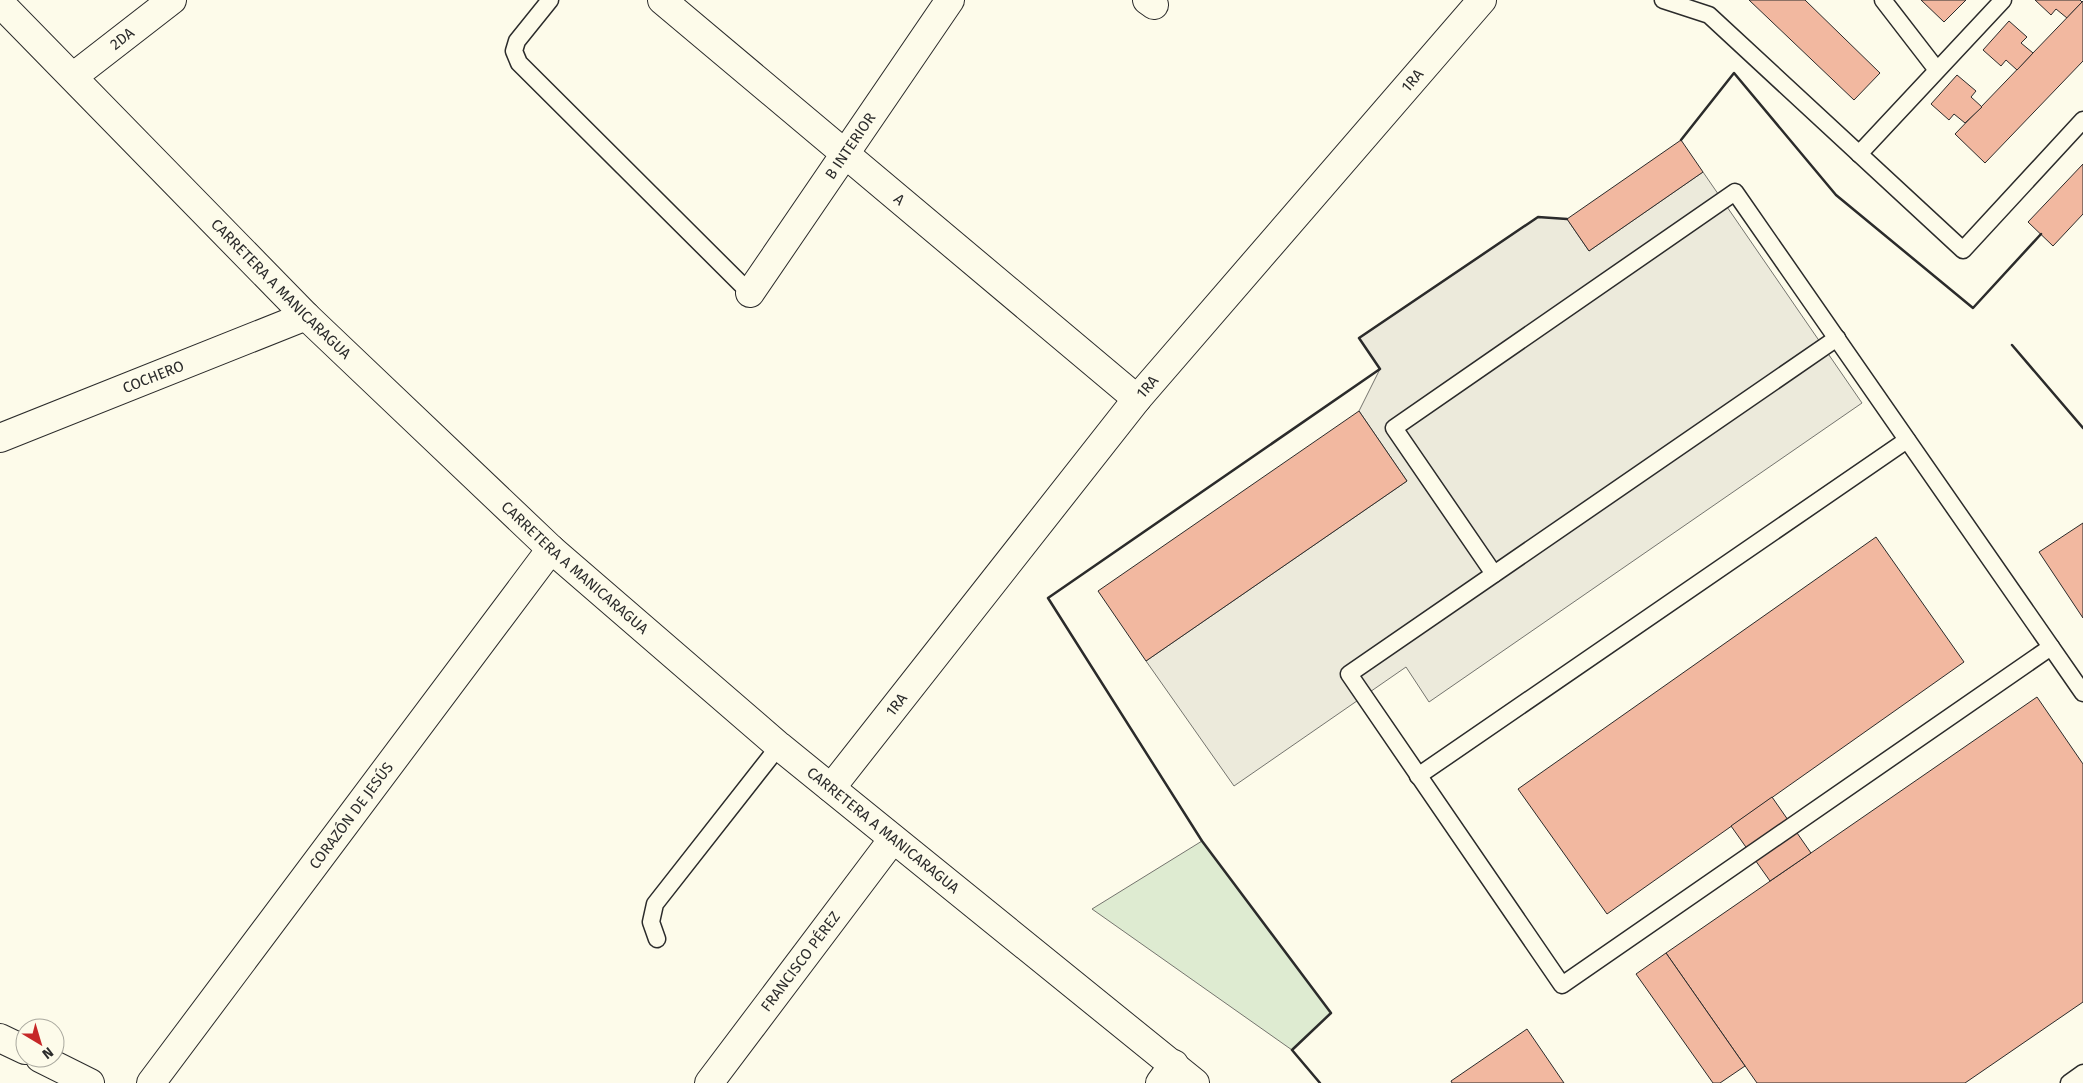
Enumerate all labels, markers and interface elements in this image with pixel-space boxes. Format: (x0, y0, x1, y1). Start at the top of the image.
street label: 2DA (107, 23, 138, 54)
street label: 1RA (1398, 65, 1427, 96)
street label: B INTERIOR (821, 109, 879, 183)
street label: A (890, 190, 909, 209)
street label: CARRETERA A MANICARAGUA (207, 215, 355, 363)
street label: COCHERO (120, 357, 187, 397)
street label: 1RA (1133, 372, 1162, 402)
street label: CARRETERA A MANICARAGUA (498, 498, 652, 638)
street label: 1RA (882, 689, 911, 720)
street label: CORAZÓN DE JESÚS (305, 759, 397, 873)
street label: CARRETERA A MANICARAGUA (803, 763, 963, 897)
street label: FRANCISCO PÉREZ (757, 908, 844, 1015)
north arrow (15, 1018, 65, 1068)
text: N (39, 1043, 57, 1062)

